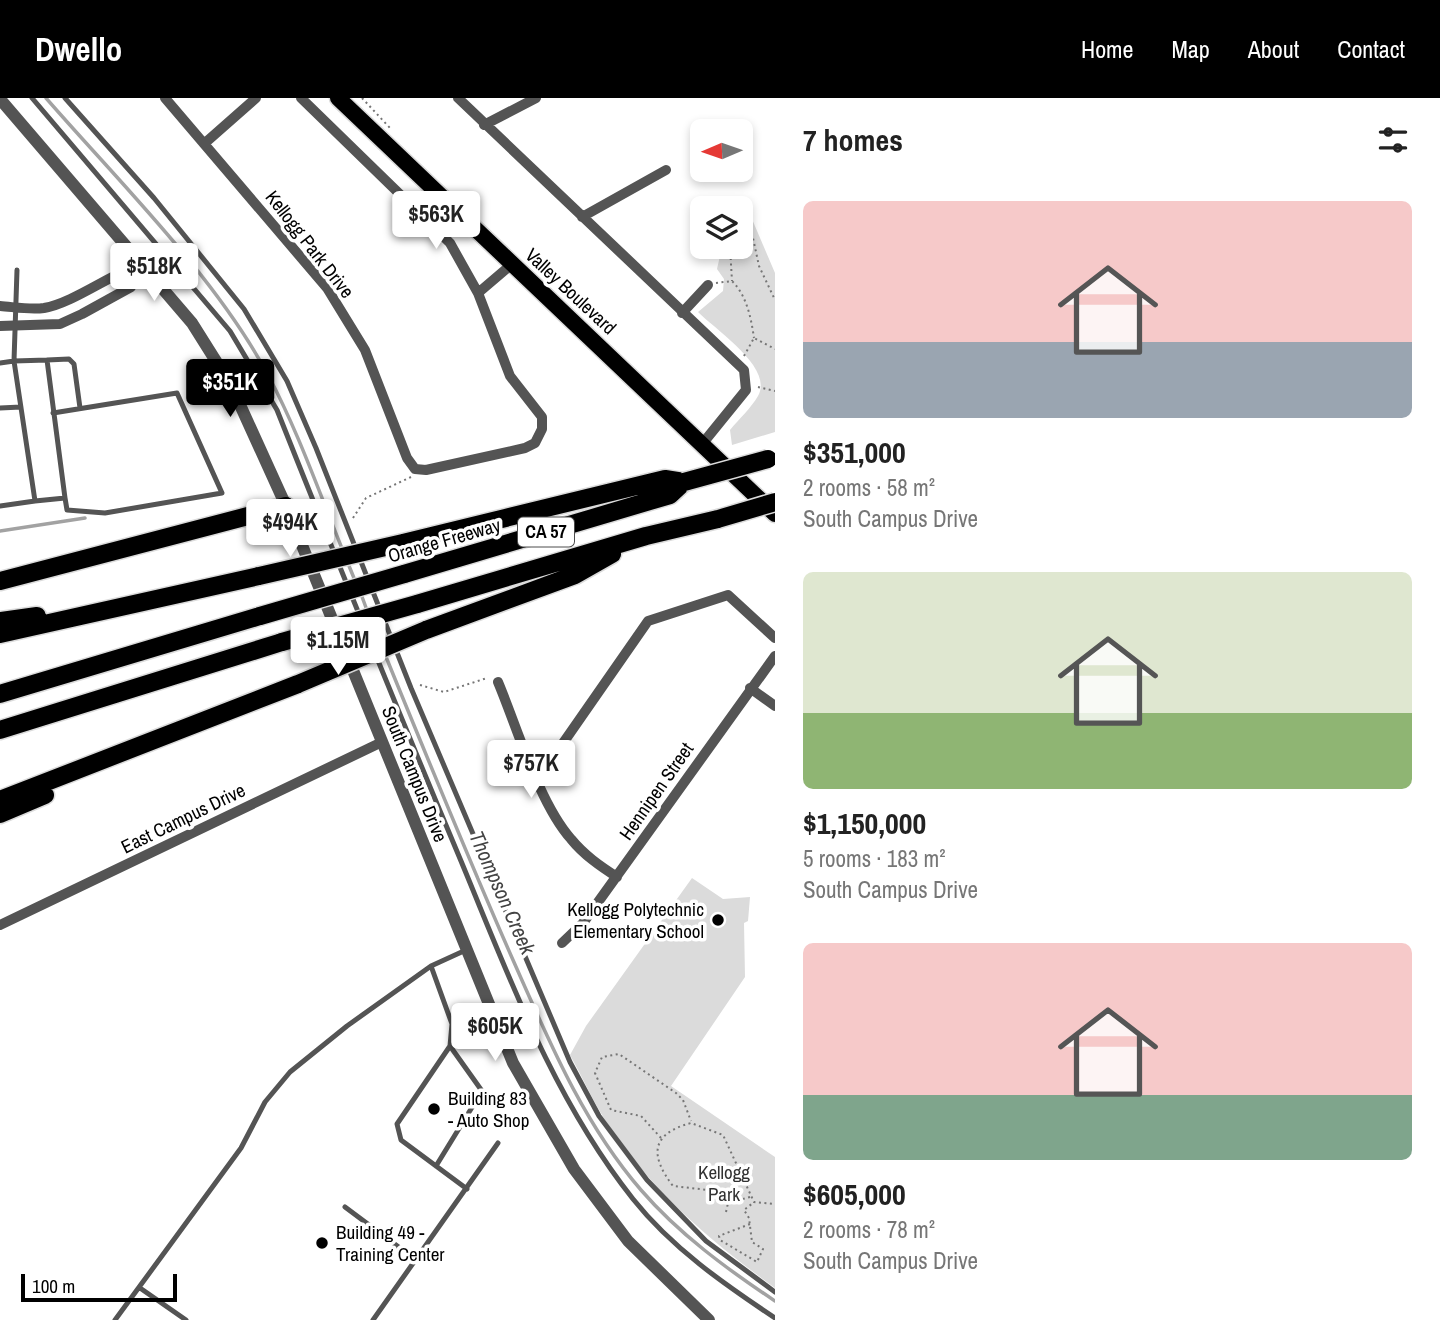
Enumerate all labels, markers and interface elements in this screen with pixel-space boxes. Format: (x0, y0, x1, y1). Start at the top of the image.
text: Dwello (35, 27, 122, 71)
text: Home (1081, 33, 1133, 65)
text: Map (1171, 33, 1210, 65)
text: About (1248, 33, 1299, 65)
text: Contact (1337, 33, 1405, 65)
north arrow (690, 119, 752, 182)
map controls (690, 119, 753, 259)
text: 7 homes (803, 120, 903, 160)
icon: filters (1374, 121, 1412, 159)
street label: Kellogg Park Drive (260, 185, 360, 303)
pin: $563K (387, 192, 485, 251)
button: layers (690, 196, 753, 259)
text: $563K (408, 198, 464, 229)
street label: Valley Boulevard (520, 242, 622, 340)
pin: $518K (105, 244, 203, 303)
icon: home (1045, 247, 1171, 373)
text: $518K (126, 250, 182, 281)
pin: $351K (181, 360, 279, 419)
text: $351K (202, 366, 258, 397)
text: $351,000 (803, 432, 906, 472)
text: 2 rooms · 58 m² (803, 472, 935, 503)
pin: $494K (241, 500, 339, 559)
text: South Campus Drive (803, 503, 978, 534)
text: $494K (262, 506, 318, 537)
street label: Orange Freeway (385, 511, 504, 568)
road number: CA 57 (518, 518, 574, 546)
pin: $1.15M (281, 618, 395, 677)
icon: home (1045, 618, 1171, 744)
text: $1.15M (307, 624, 369, 655)
street label: South Campus Drive (376, 702, 454, 846)
street label: Hennipen Street (613, 737, 700, 845)
pin: $757K (482, 740, 580, 800)
text: $757K (503, 747, 559, 778)
street label: East Campus Drive (117, 777, 249, 859)
text: $1,150,000 (803, 803, 926, 843)
water label: Thompson Creek (462, 827, 543, 960)
text: 5 rooms · 183 m² (803, 843, 946, 874)
text: South Campus Drive (803, 874, 978, 905)
place label: Kellogg Polytechnic Elementary School (567, 896, 704, 944)
marker: Kellogg Polytechnic Elementary School (710, 912, 726, 928)
icon: home (1045, 989, 1171, 1115)
pin: $605K (446, 1004, 544, 1063)
text: $605K (467, 1010, 523, 1041)
place label: Building 83 - Auto Shop (448, 1085, 529, 1133)
marker: Building 83 - Auto Shop (426, 1101, 442, 1117)
park label: Kellogg Park (698, 1159, 750, 1207)
text: $605,000 (803, 1174, 906, 1214)
text: 2 rooms · 78 m² (803, 1214, 935, 1245)
place label: Building 49 - Training Center (336, 1219, 445, 1267)
marker: Building 49 - Training Center (314, 1235, 330, 1251)
text: South Campus Drive (803, 1245, 978, 1276)
scale bar (21, 1271, 177, 1303)
text: 100 m (32, 1273, 75, 1299)

